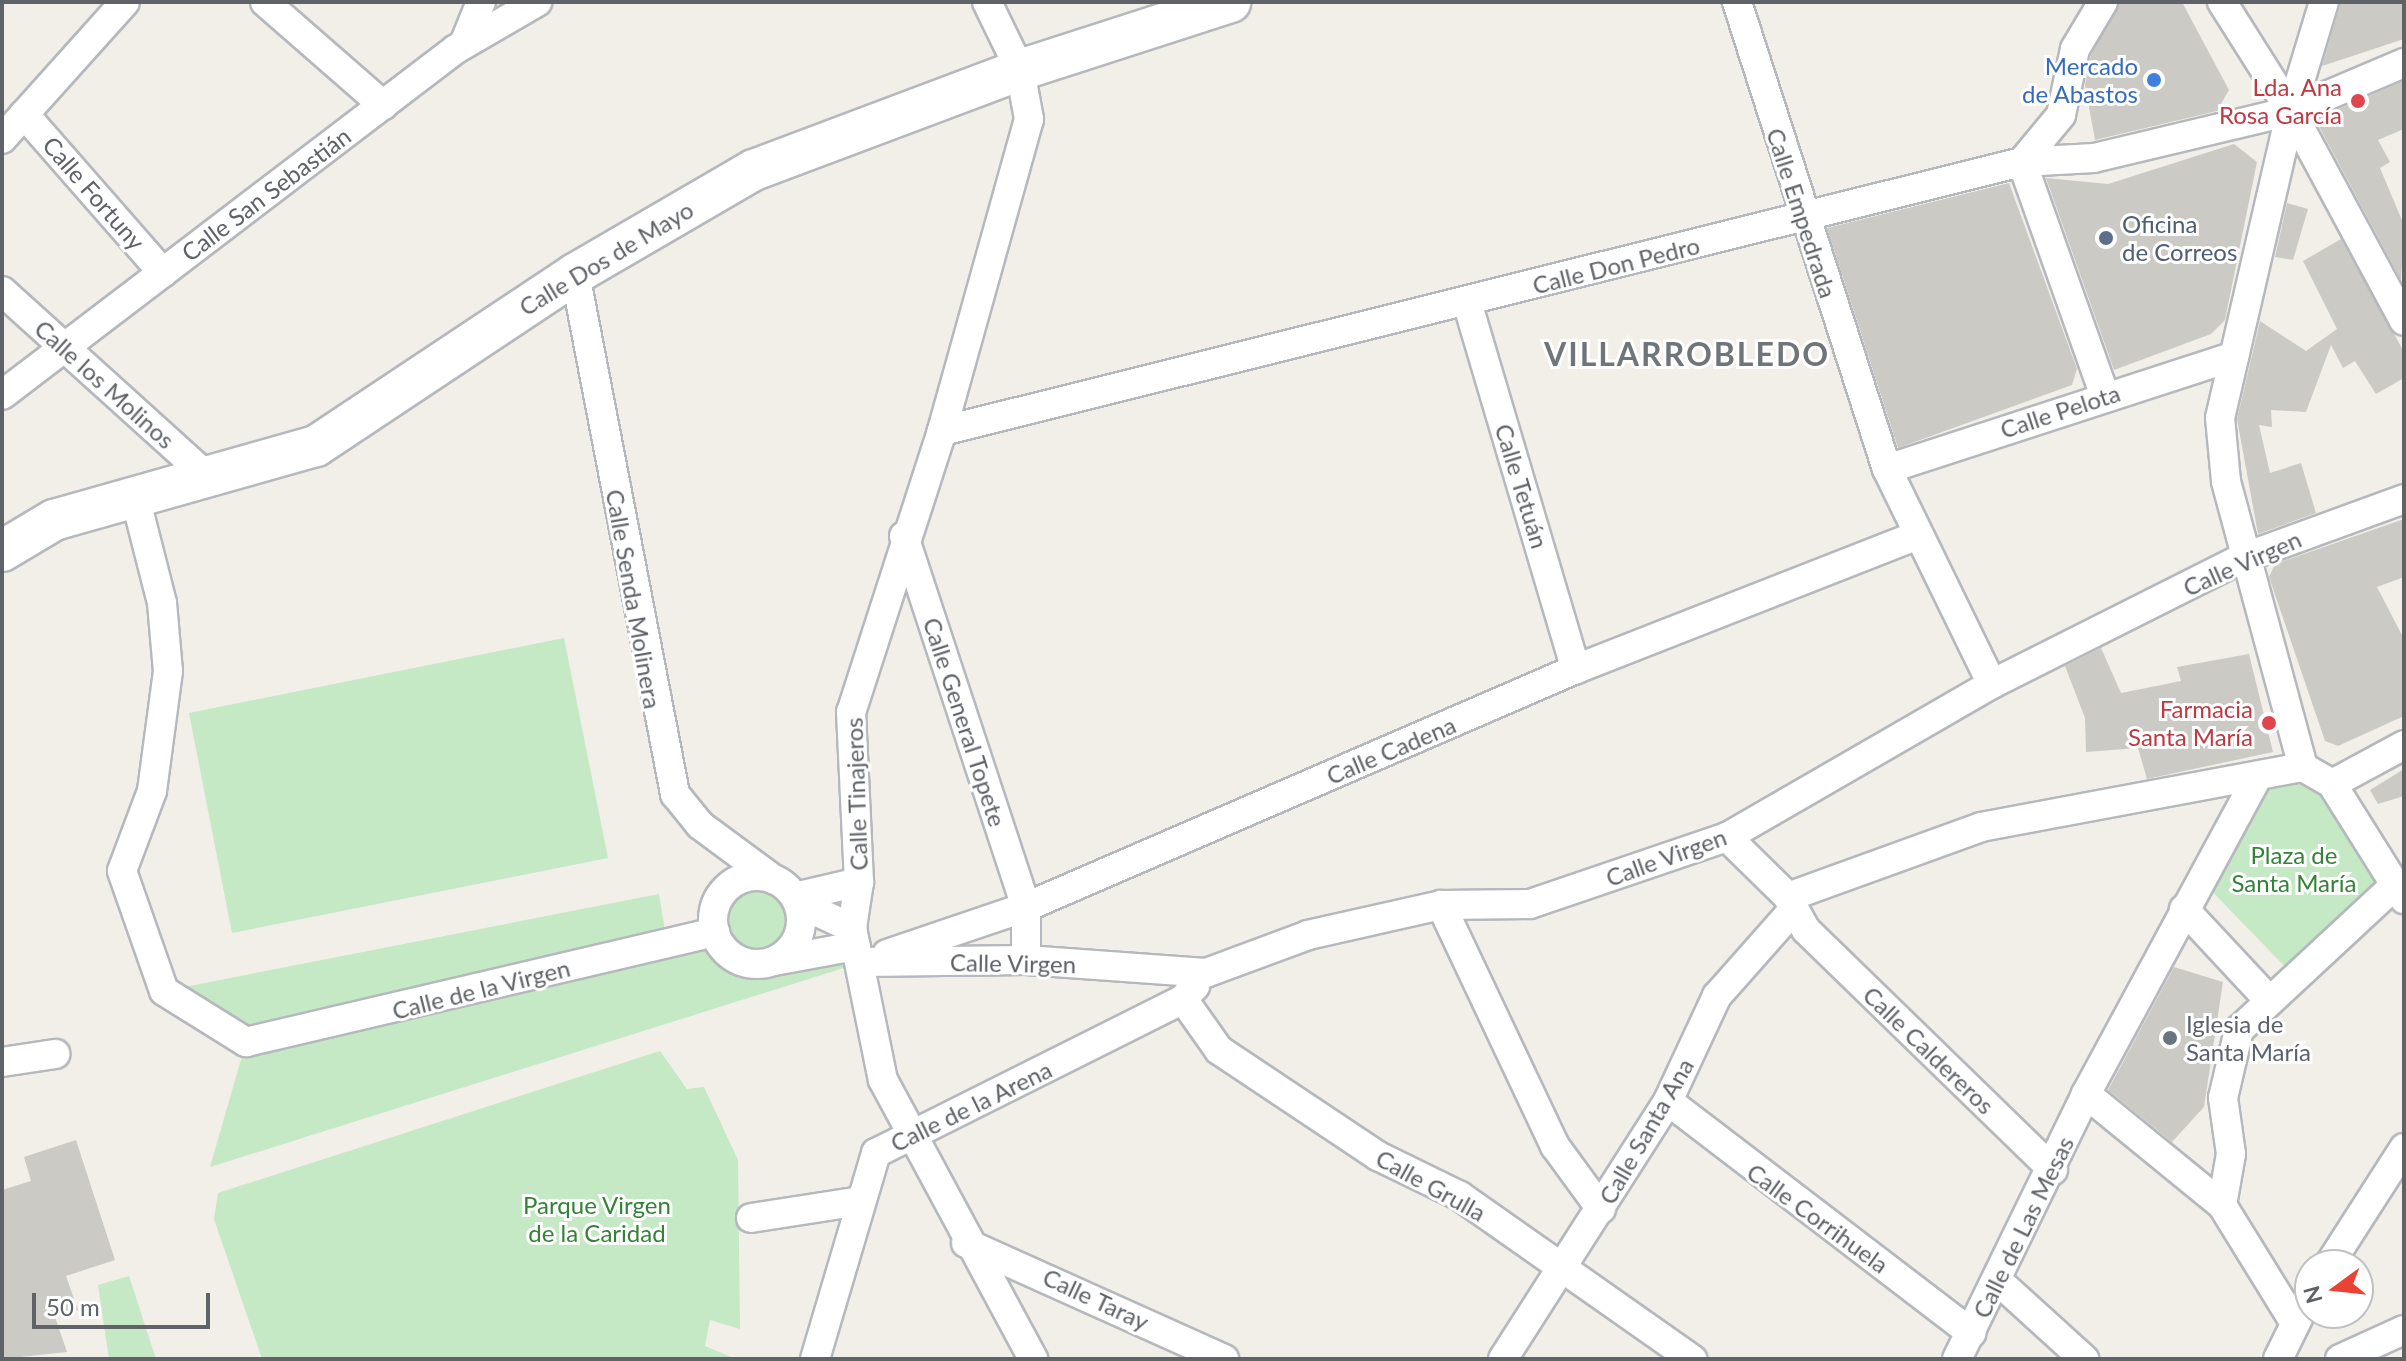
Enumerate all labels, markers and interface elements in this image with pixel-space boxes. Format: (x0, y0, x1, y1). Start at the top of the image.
place label: Mercado de Abastos (2021, 52, 2138, 108)
marker: Mercado de Abastos (2145, 71, 2163, 89)
place label: Lda. Ana Rosa García (2219, 73, 2342, 129)
marker: Lda. Ana Rosa García (2349, 92, 2367, 110)
street label: Calle San Sebastián (176, 121, 356, 267)
street label: Calle Empedrada (1761, 124, 1843, 302)
street label: Calle Fortuny (37, 131, 151, 255)
street label: Calle Dos de Mayo (514, 195, 698, 321)
place label: Oficina de Correos (2122, 210, 2237, 266)
marker: Oficina de Correos (2097, 229, 2115, 247)
street label: Calle Don Pedro (1530, 230, 1702, 300)
street label: Calle los Molinos (29, 314, 181, 454)
district label: VILLARROBLEDO (1544, 335, 1830, 373)
street label: Calle Pelota (1997, 378, 2123, 444)
street label: Calle Tetuán (1489, 420, 1555, 552)
street label: Calle Senda Molinera (601, 487, 667, 711)
street label: Calle Virgen (2178, 524, 2306, 602)
street label: Calle General Topete (918, 614, 1012, 830)
place label: Farmacia Santa María (2128, 695, 2253, 751)
street label: Calle Cadena (1322, 710, 1460, 790)
marker: Farmacia Santa María (2260, 714, 2278, 732)
street label: Calle Tinajeros (839, 717, 873, 871)
street label: Calle Virgen (1601, 822, 1731, 892)
park label: Plaza de Santa María (2232, 841, 2356, 897)
street label: Calle Virgen (949, 947, 1077, 979)
street label: Calle de la Virgen (389, 953, 573, 1025)
street label: Calle Caldereros (1857, 980, 2001, 1120)
place label: Iglesia de Santa María (2186, 1010, 2311, 1066)
marker: Iglesia de Santa María (2161, 1029, 2179, 1047)
street label: Calle Santa Ana (1592, 1053, 1700, 1209)
street label: Calle de la Arena (885, 1054, 1057, 1158)
street label: Calle de Las Mesas (1967, 1132, 2079, 1322)
street label: Calle Grulla (1371, 1143, 1491, 1227)
street label: Calle Corrihuela (1742, 1157, 1894, 1279)
park label: Parque Virgen de la Caridad (523, 1191, 671, 1247)
north arrow (2294, 1249, 2374, 1329)
street label: Calle Taray (1038, 1262, 1154, 1336)
scale bar (36, 1277, 214, 1327)
text: N (2297, 1283, 2328, 1307)
text: 50 m (46, 1292, 100, 1321)

